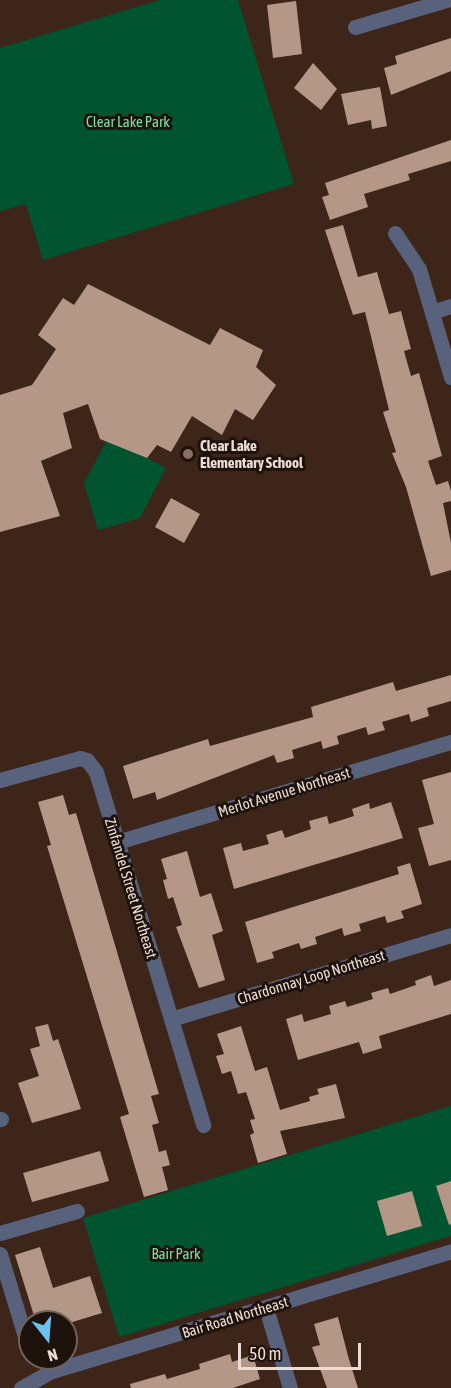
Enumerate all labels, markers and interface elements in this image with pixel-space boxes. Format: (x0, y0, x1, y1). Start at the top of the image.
park label: Clear Lake Park (86, 113, 170, 131)
place label: Clear Lake Elementary School (200, 436, 303, 471)
marker: Clear Lake Elementary School (181, 447, 195, 461)
street label: Merlot Avenue Northeast (216, 763, 352, 821)
street label: Zinfandel Street Northeast (101, 816, 161, 960)
street label: Chardonnay Loop Northeast (235, 946, 387, 1008)
park label: Bair Park (151, 1245, 201, 1263)
street label: Bair Road Northeast (180, 1292, 290, 1342)
north arrow (18, 1310, 78, 1370)
scale bar (241, 1331, 364, 1369)
text: 50 m (249, 1343, 281, 1364)
text: N (46, 1345, 60, 1365)

